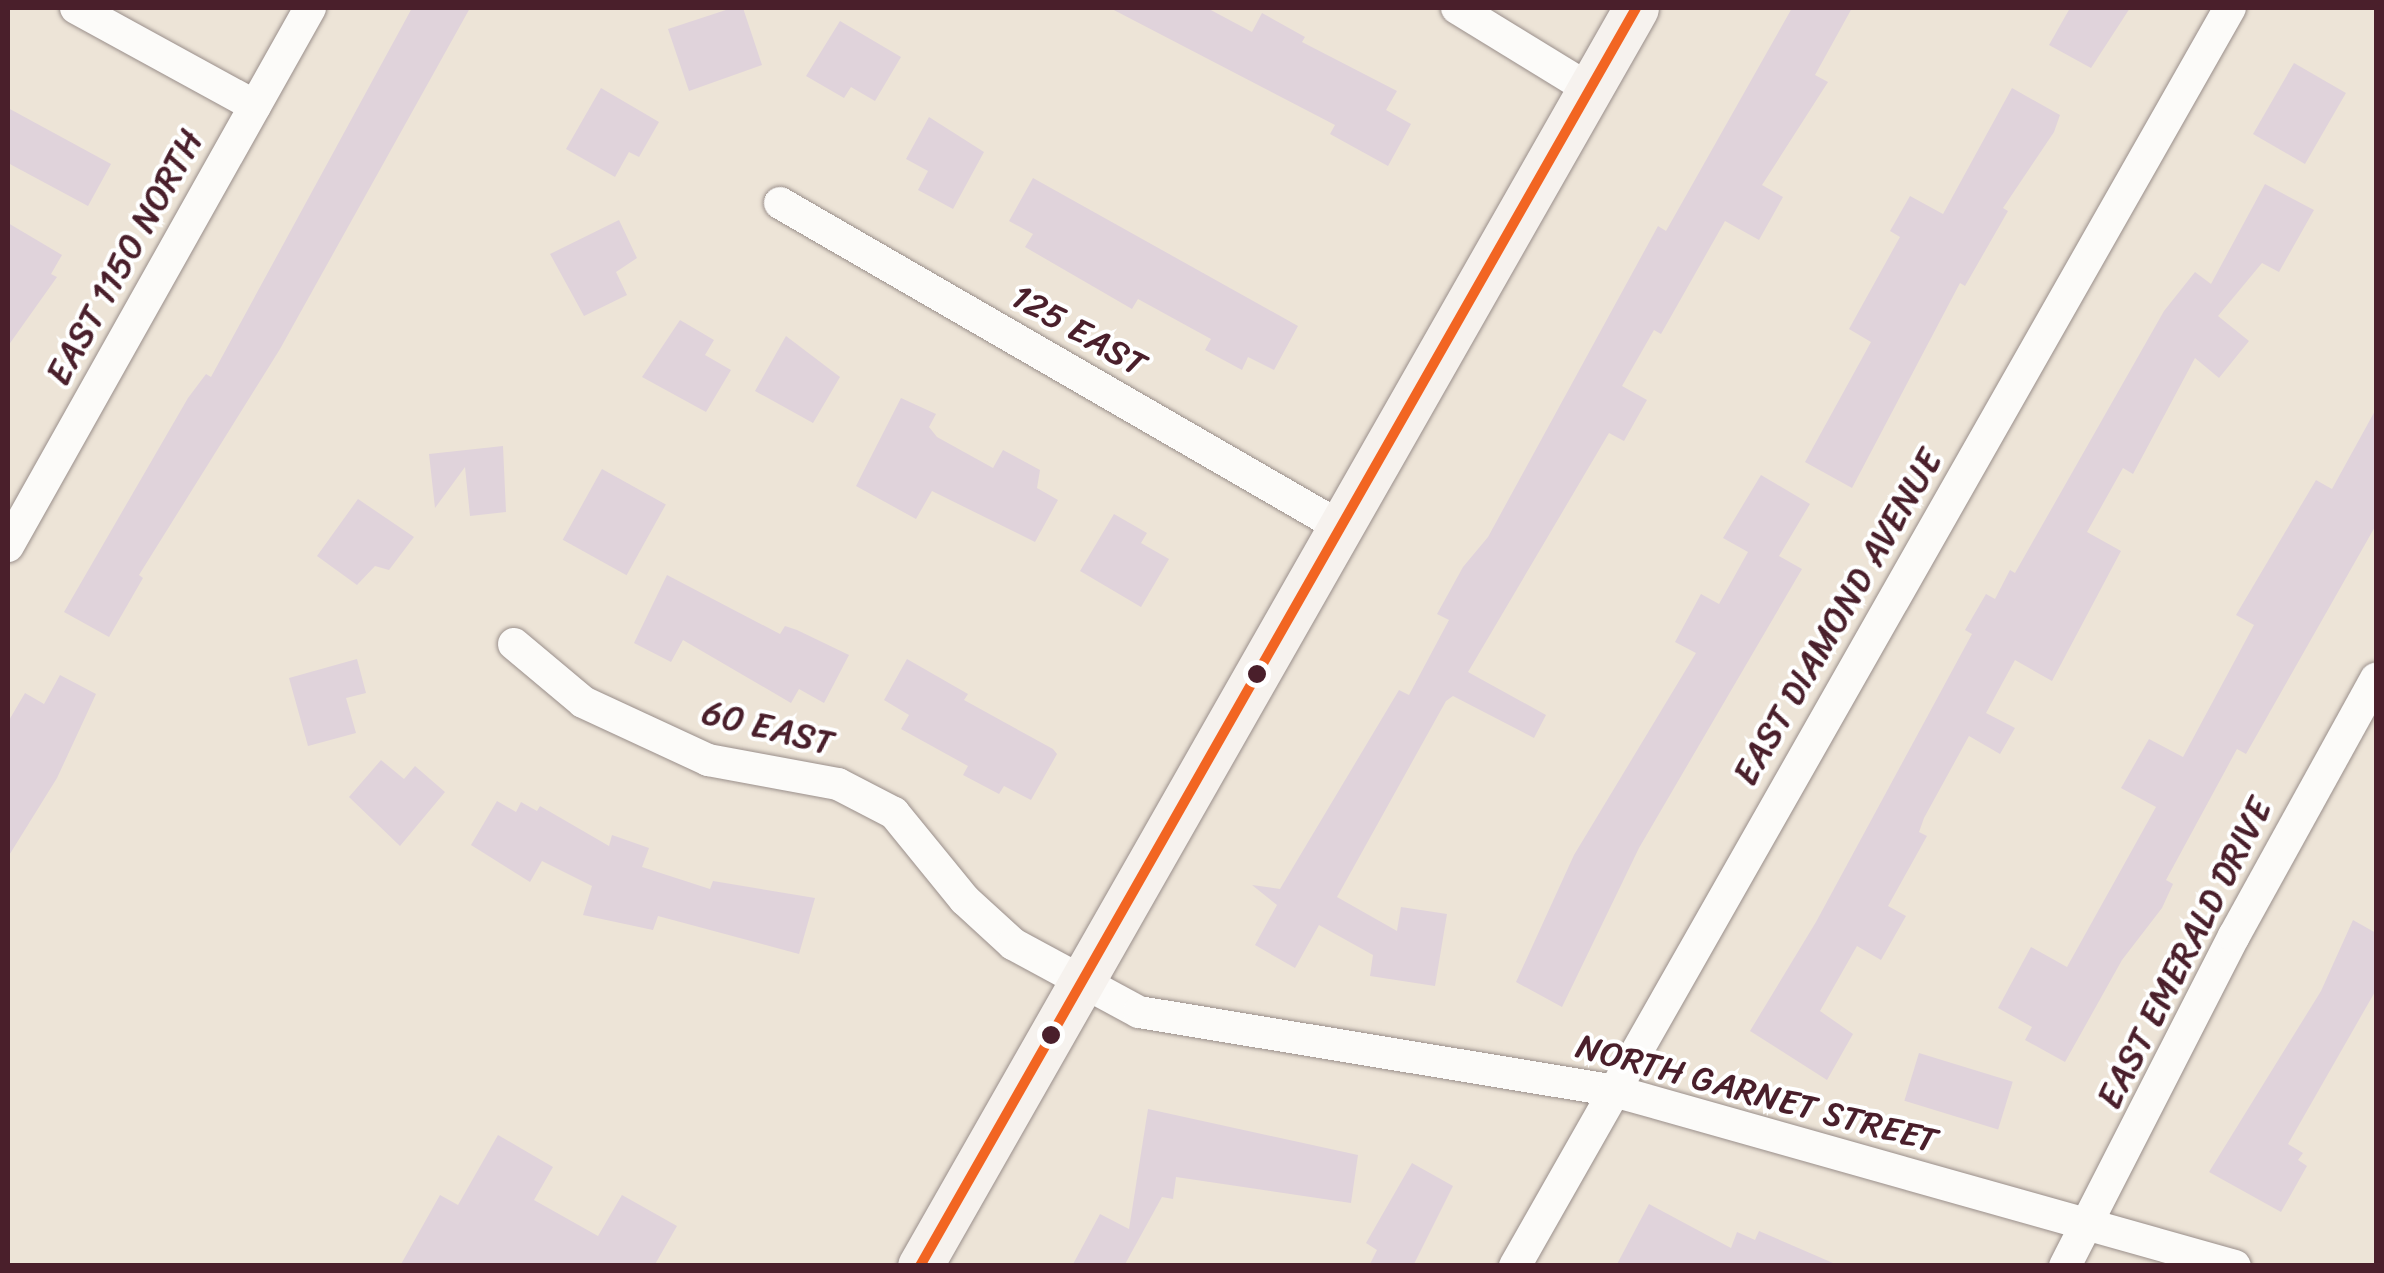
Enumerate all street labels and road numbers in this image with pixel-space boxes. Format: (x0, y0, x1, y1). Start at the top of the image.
street label: EAST 1150 NORTH (37, 122, 211, 392)
street label: 125 EAST (1004, 275, 1154, 385)
street label: EAST DIAMOND AVENUE (1722, 439, 1952, 795)
street label: 60 EAST (698, 690, 838, 764)
street label: EAST EMERALD DRIVE (2087, 789, 2281, 1117)
street label: NORTH GARNET STREET (1569, 1024, 1945, 1162)

